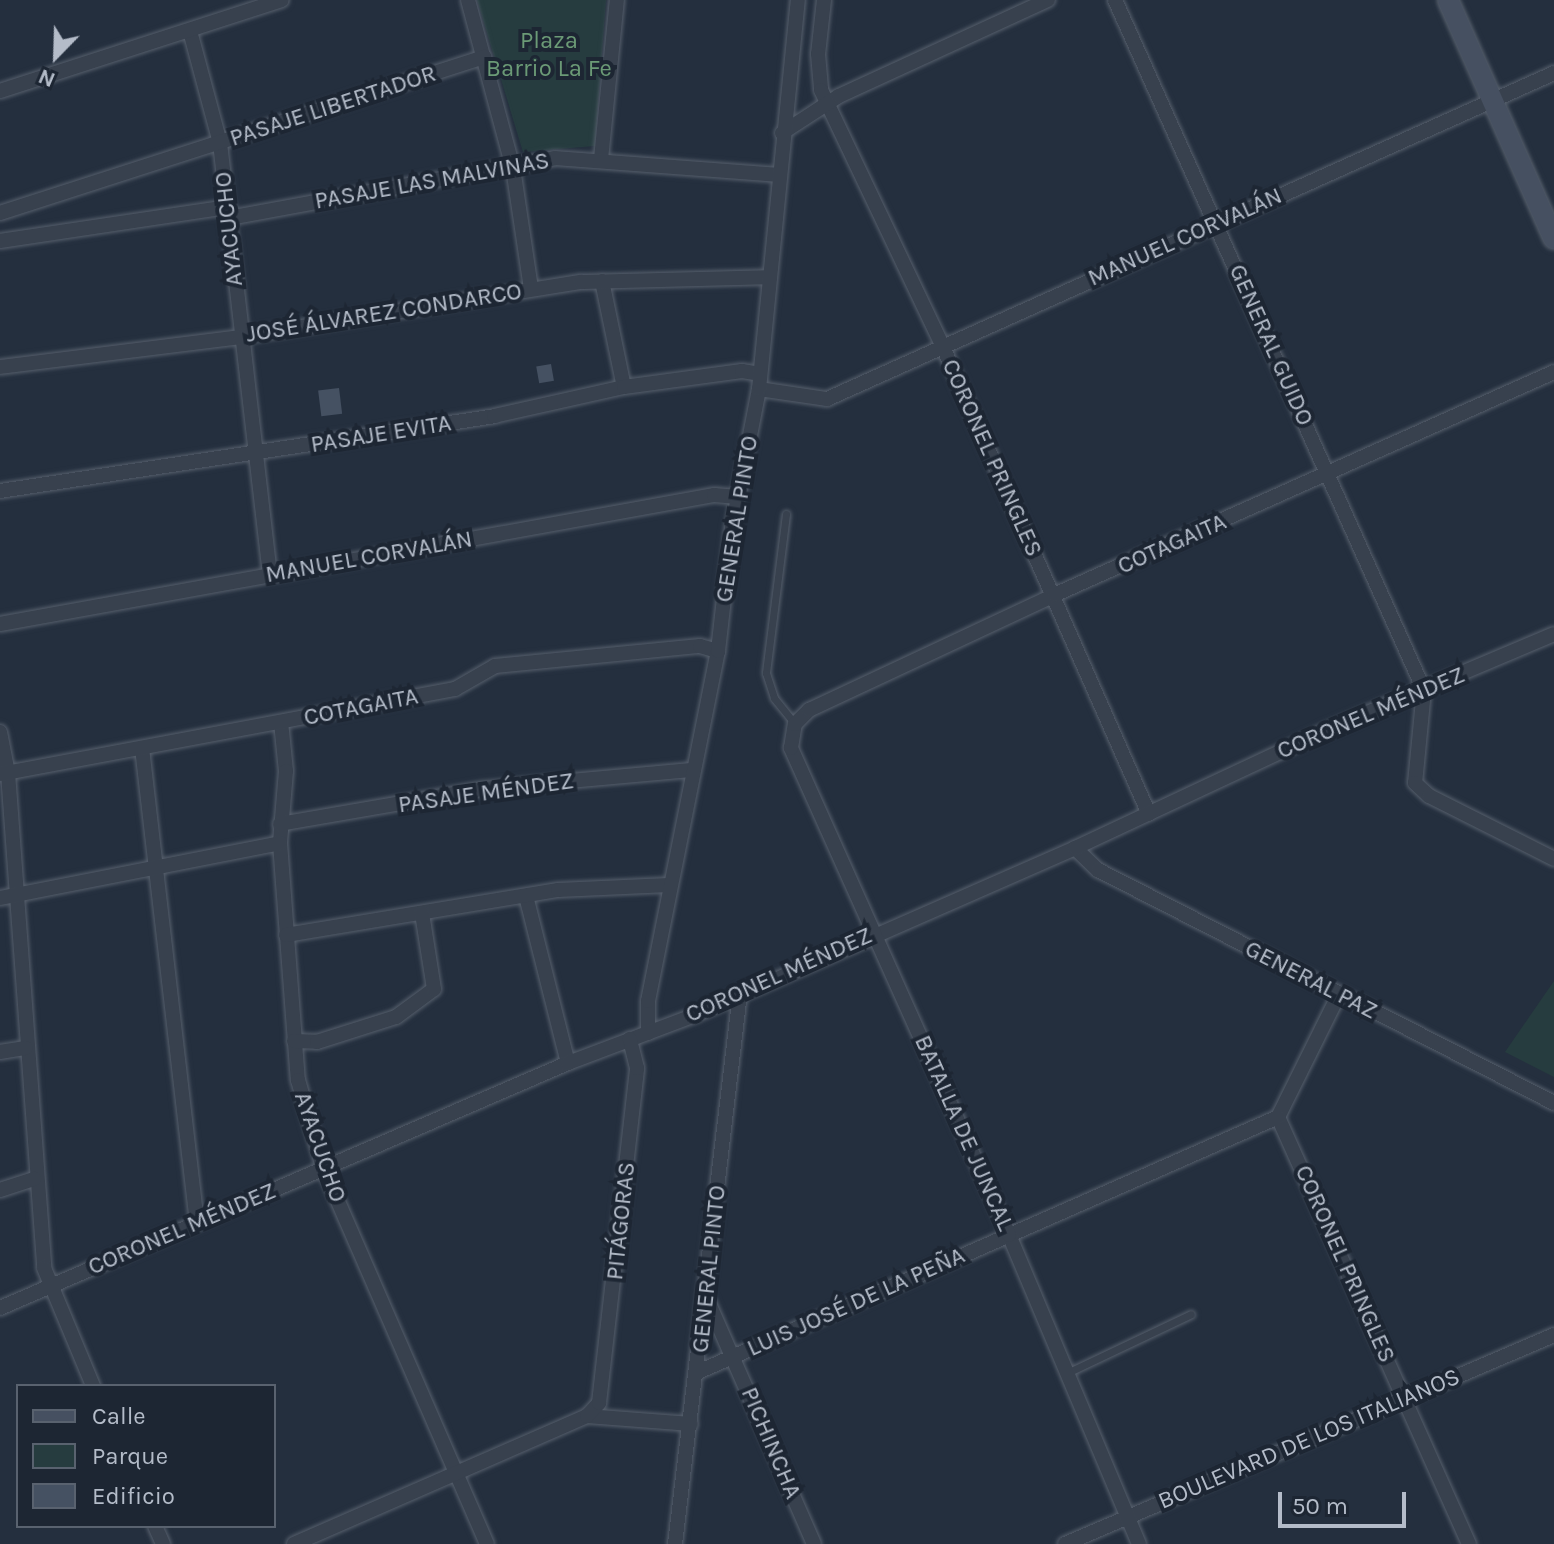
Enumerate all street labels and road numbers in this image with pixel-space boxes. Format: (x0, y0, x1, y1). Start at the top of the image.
street label: PASAJE LIBERTADOR (226, 59, 440, 153)
street label: PASAJE LAS MALVINAS (312, 146, 552, 216)
street label: AYACUCHO (209, 170, 249, 288)
street label: MANUEL CORVALÁN (1083, 181, 1287, 293)
street label: GENERAL GUIDO (1223, 260, 1319, 430)
street label: JOSÉ ÁLVAREZ CONDARCO (244, 277, 524, 349)
street label: CORONEL PRINGLES (936, 355, 1048, 561)
street label: PASAJE EVITA (309, 409, 453, 459)
street label: GENERAL PINTO (710, 434, 764, 604)
street label: COTAGAITA (1113, 507, 1231, 581)
street label: MANUEL CORVALÁN (263, 525, 475, 589)
street label: CORONEL MÉNDEZ (1273, 660, 1469, 766)
street label: COTAGAITA (301, 682, 421, 732)
street label: PASAJE MÉNDEZ (396, 766, 576, 820)
street label: CORONEL MÉNDEZ (681, 921, 877, 1029)
street label: GENERAL PAZ (1240, 934, 1382, 1026)
street label: BATALLA DE JUNCAL (908, 1031, 1020, 1235)
street label: AYACUCHO (288, 1088, 352, 1206)
street label: PITÁGORAS (600, 1160, 642, 1282)
street label: CORONEL PRINGLES (1289, 1161, 1401, 1367)
street label: CORONEL MÉNDEZ (84, 1176, 280, 1282)
street label: GENERAL PINTO (686, 1184, 732, 1354)
street label: LUIS JOSÉ DE LA PEÑA (743, 1241, 969, 1363)
street label: BOULEVARD DE LOS ITALIANOS (1154, 1362, 1464, 1516)
street label: PICHINCHA (735, 1383, 807, 1503)

